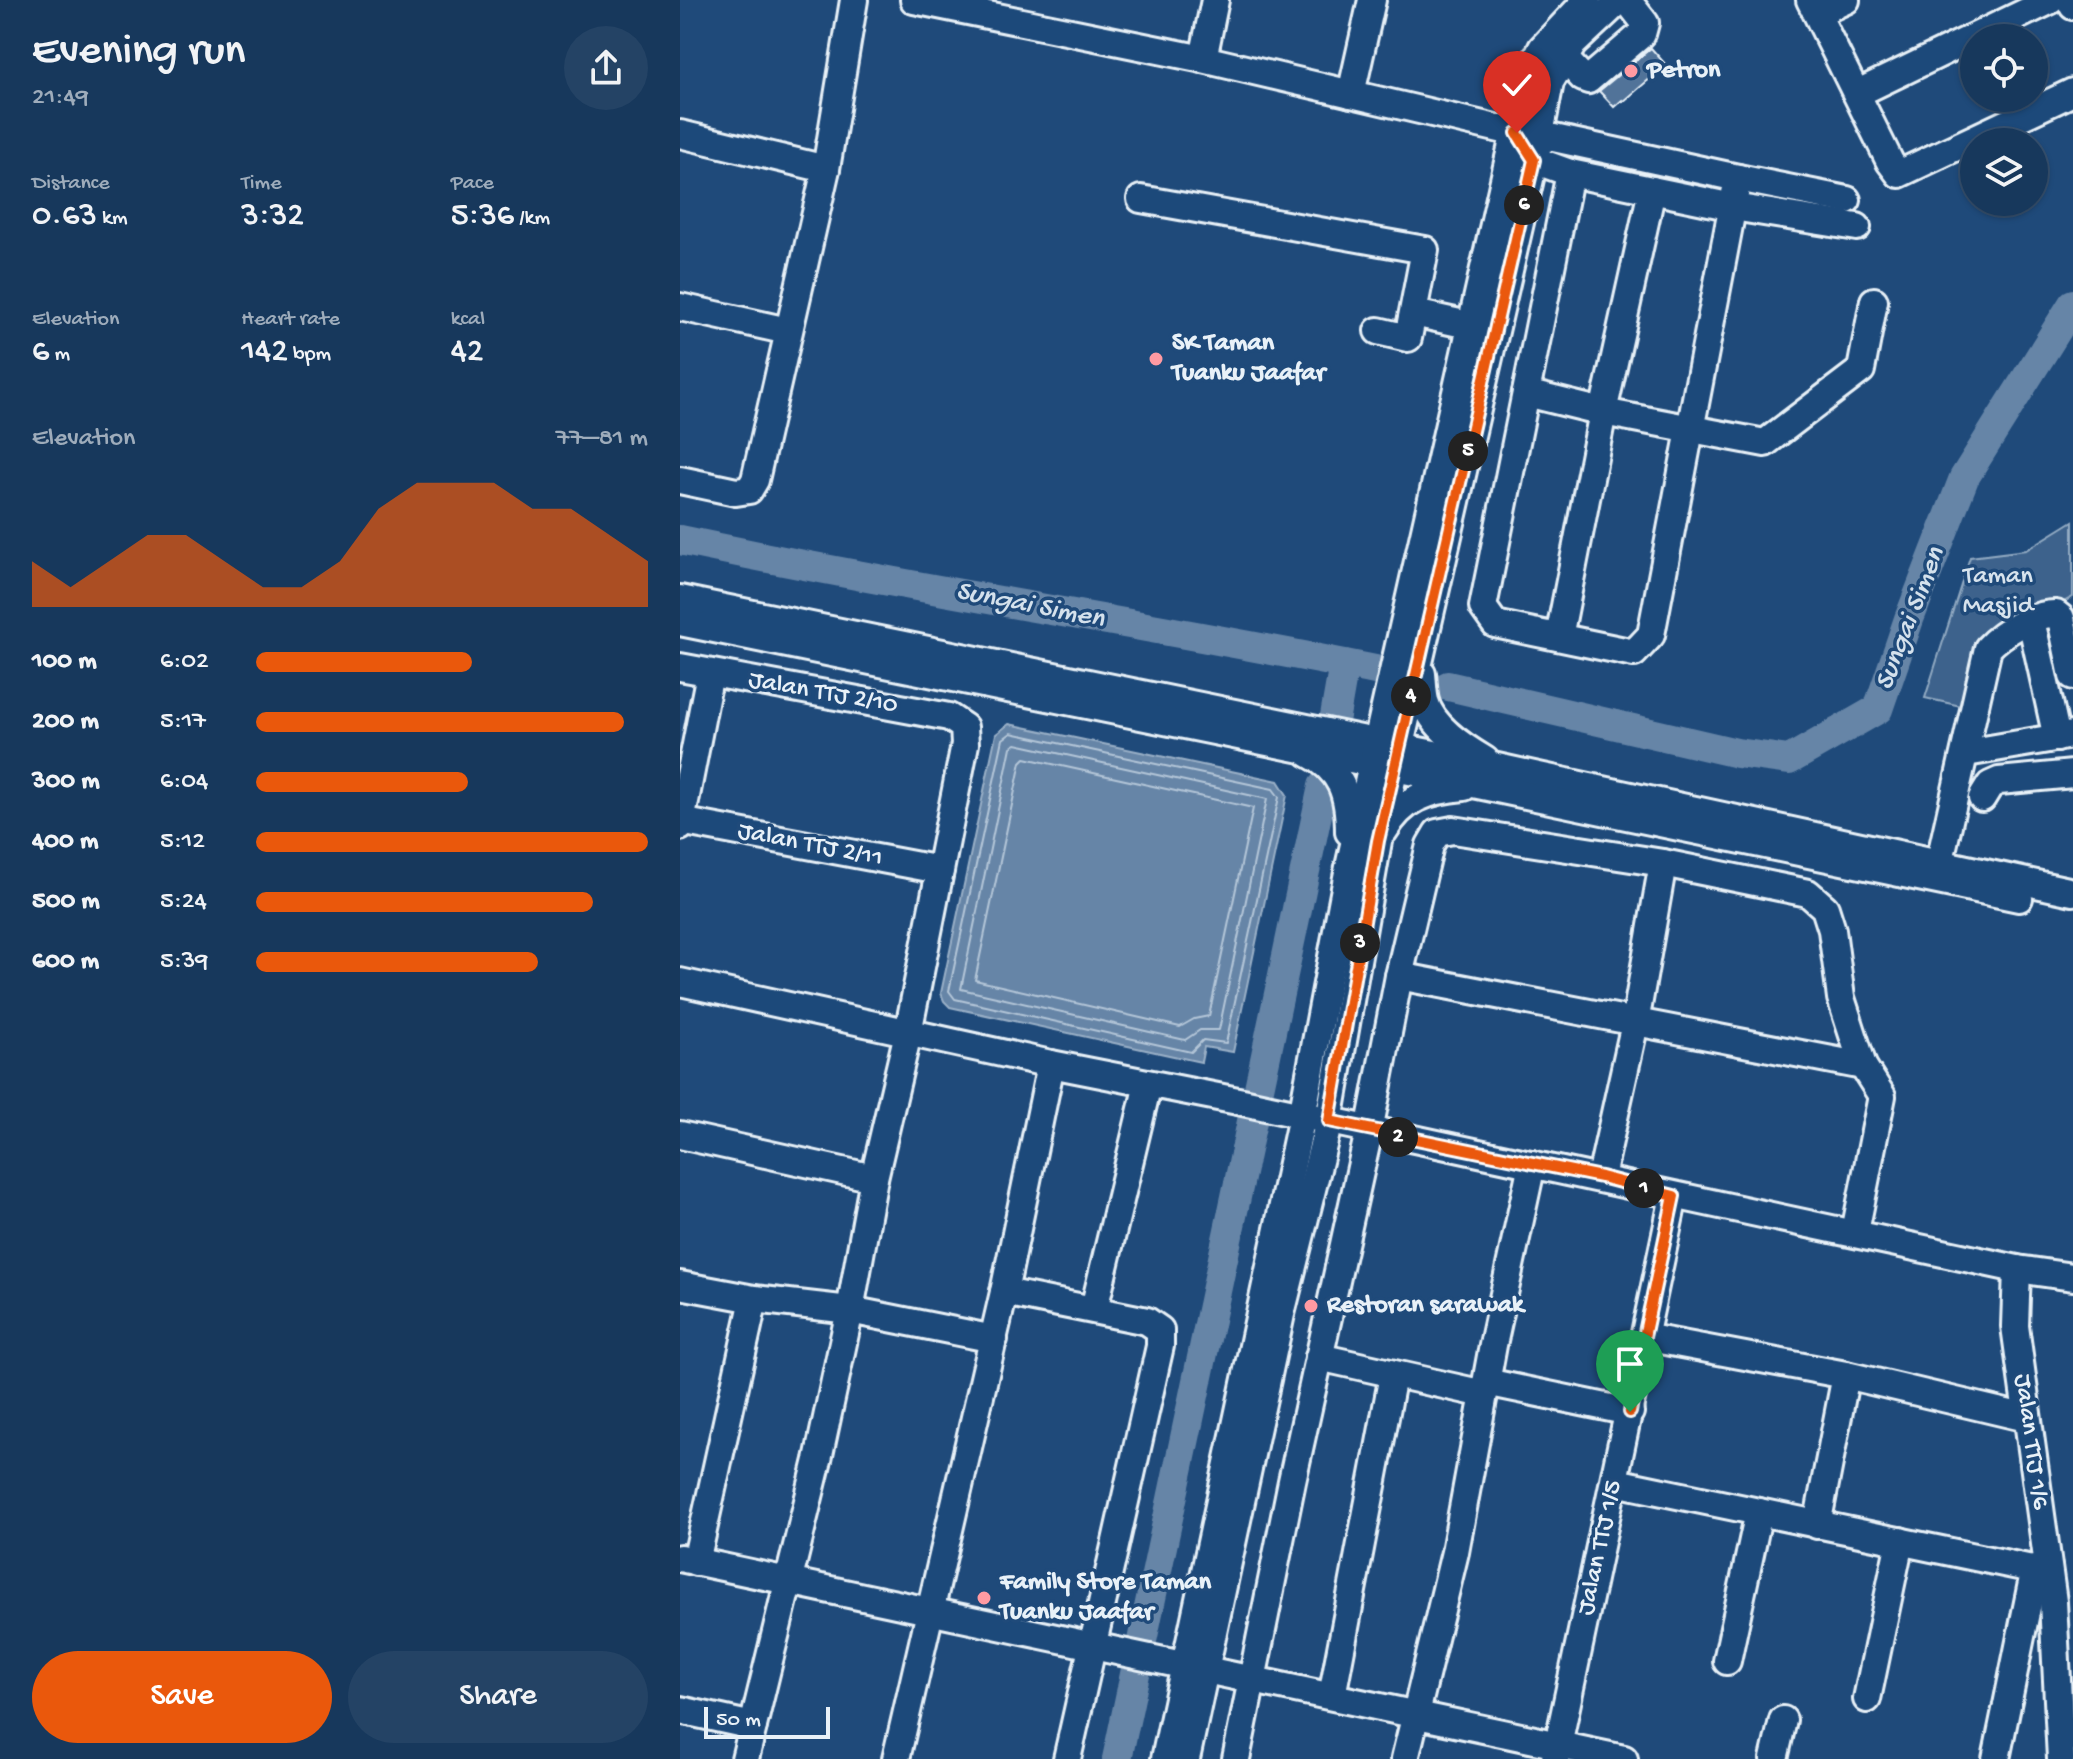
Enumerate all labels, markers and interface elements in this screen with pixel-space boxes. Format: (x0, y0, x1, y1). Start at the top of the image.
map controls (1960, 24, 2048, 216)
button: locate (1960, 24, 2048, 112)
button: share (564, 26, 648, 110)
text: Evening run (32, 27, 245, 79)
pin (1483, 51, 1551, 133)
place label: Petron (1645, 56, 1721, 87)
marker: Petron (1622, 62, 1640, 80)
icon: check (1495, 63, 1539, 107)
text: 21:49 (32, 83, 89, 114)
button: layers (1960, 128, 2048, 216)
text: Distance (32, 171, 110, 197)
text: Time (241, 171, 282, 197)
text: Pace (451, 171, 494, 197)
pin: 6 (1504, 185, 1544, 225)
text: 6 (1518, 192, 1530, 218)
text: 0.63 (32, 197, 97, 237)
text: 3:32 (241, 197, 304, 237)
text: 5:36 (451, 197, 514, 237)
text: km (97, 206, 128, 232)
text: /km (514, 206, 550, 232)
text: Elevation (32, 307, 119, 333)
text: Heart rate (241, 307, 340, 333)
text: kcal (451, 307, 485, 333)
place label: SK Taman Tuanku Jaafar (1170, 329, 1328, 390)
text: 6 (32, 333, 49, 373)
text: 142 (241, 333, 288, 373)
text: 42 (451, 333, 483, 373)
text: m (49, 342, 70, 368)
text: bpm (288, 342, 331, 368)
marker: SK Taman Tuanku Jaafar (1147, 350, 1165, 368)
text: Elevation (32, 424, 135, 455)
text: 77–81 m (556, 424, 648, 455)
pin: 5 (1448, 431, 1488, 471)
text: 5 (1462, 438, 1474, 464)
water label: Sungai Simen (1869, 542, 1954, 695)
park label: Taman Masjid (1961, 562, 2035, 623)
water label: Sungai Simen (953, 575, 1108, 637)
text: 100 m (32, 647, 97, 678)
text: 6:02 (160, 647, 209, 678)
street label: Jalan TTJ 2/10 (746, 666, 900, 722)
pin: 4 (1391, 676, 1431, 716)
text: 4 (1406, 683, 1416, 709)
text: 200 m (32, 707, 99, 738)
text: 5:17 (160, 707, 206, 738)
text: 300 m (32, 767, 100, 798)
text: 6:04 (160, 767, 208, 798)
street label: Jalan TTJ 2/11 (735, 817, 885, 875)
text: 400 m (32, 827, 98, 858)
text: 5:12 (160, 827, 205, 858)
text: 500 m (32, 887, 100, 918)
text: 5:24 (160, 887, 207, 918)
pin: 3 (1340, 923, 1380, 963)
text: 3 (1354, 930, 1366, 956)
text: 600 m (32, 947, 99, 978)
text: 5:39 (160, 947, 208, 978)
pin: 2 (1378, 1117, 1418, 1157)
text: 2 (1393, 1124, 1403, 1150)
pin: 1 (1624, 1168, 1664, 1208)
text: 1 (1640, 1175, 1648, 1201)
place label: Restoran sarawak (1326, 1291, 1527, 1322)
marker: Restoran sarawak (1302, 1297, 1320, 1315)
pin (1596, 1330, 1664, 1412)
icon: arrive (1608, 1342, 1652, 1386)
street label: Jalan TTJ 1/6 (2005, 1372, 2055, 1513)
street label: Jalan TTJ 1/5 (1572, 1478, 1630, 1618)
place label: Family Store Taman Tuanku Jaafar (998, 1568, 1212, 1629)
marker: Family Store Taman Tuanku Jaafar (975, 1589, 993, 1607)
button: Save (32, 1651, 332, 1743)
button: Share (348, 1651, 648, 1743)
scale bar (704, 1703, 830, 1739)
text: 50 m (716, 1708, 761, 1734)

